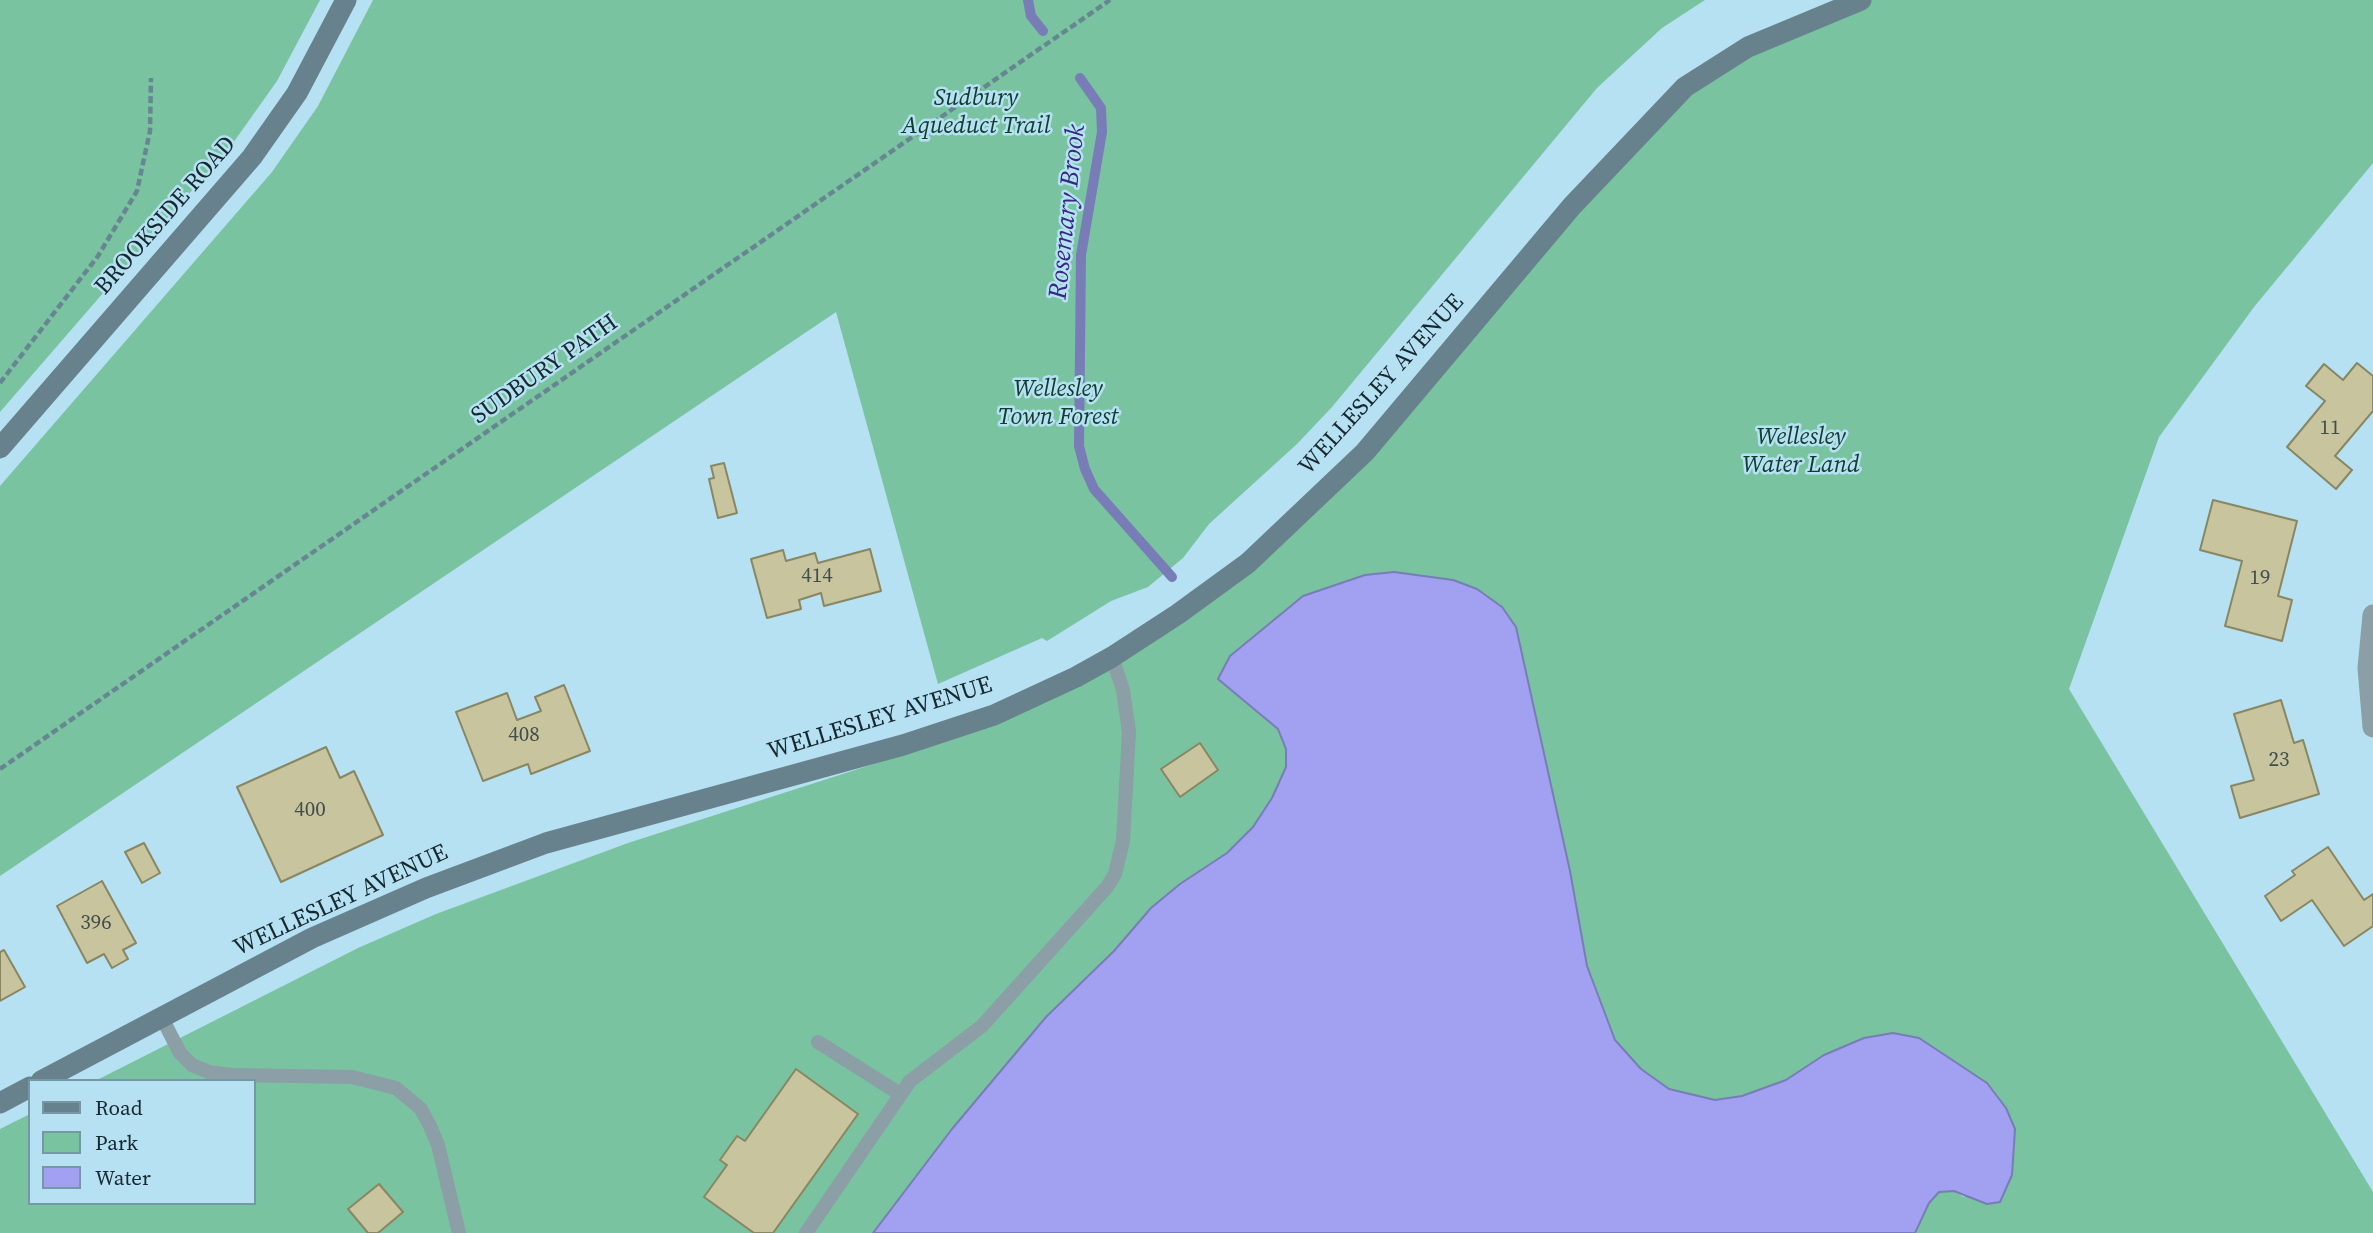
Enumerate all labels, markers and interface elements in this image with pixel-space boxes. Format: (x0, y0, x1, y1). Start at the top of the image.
park label: Sudbury Aqueduct Trail (902, 85, 1050, 141)
water label: Rosemary Brook (1043, 123, 1093, 301)
street label: BROOKSIDE ROAD (89, 131, 243, 301)
street label: WELLESLEY AVENUE (1293, 289, 1471, 481)
street label: SUDBURY PATH (466, 309, 624, 431)
park label: Wellesley Town Forest (998, 376, 1118, 432)
house number: 11 (2320, 416, 2340, 442)
park label: Wellesley Water Land (1742, 424, 1860, 480)
house number: 414 (801, 564, 833, 590)
house number: 19 (2250, 566, 2270, 592)
street label: WELLESLEY AVENUE (764, 671, 996, 767)
house number: 408 (508, 723, 540, 749)
house number: 23 (2269, 748, 2289, 774)
house number: 400 (294, 798, 326, 824)
street label: WELLESLEY AVENUE (229, 839, 453, 963)
house number: 396 (80, 911, 112, 937)
legend (28, 1079, 256, 1205)
text: Road (95, 1093, 143, 1122)
text: Park (95, 1128, 138, 1157)
text: Water (95, 1163, 151, 1192)

